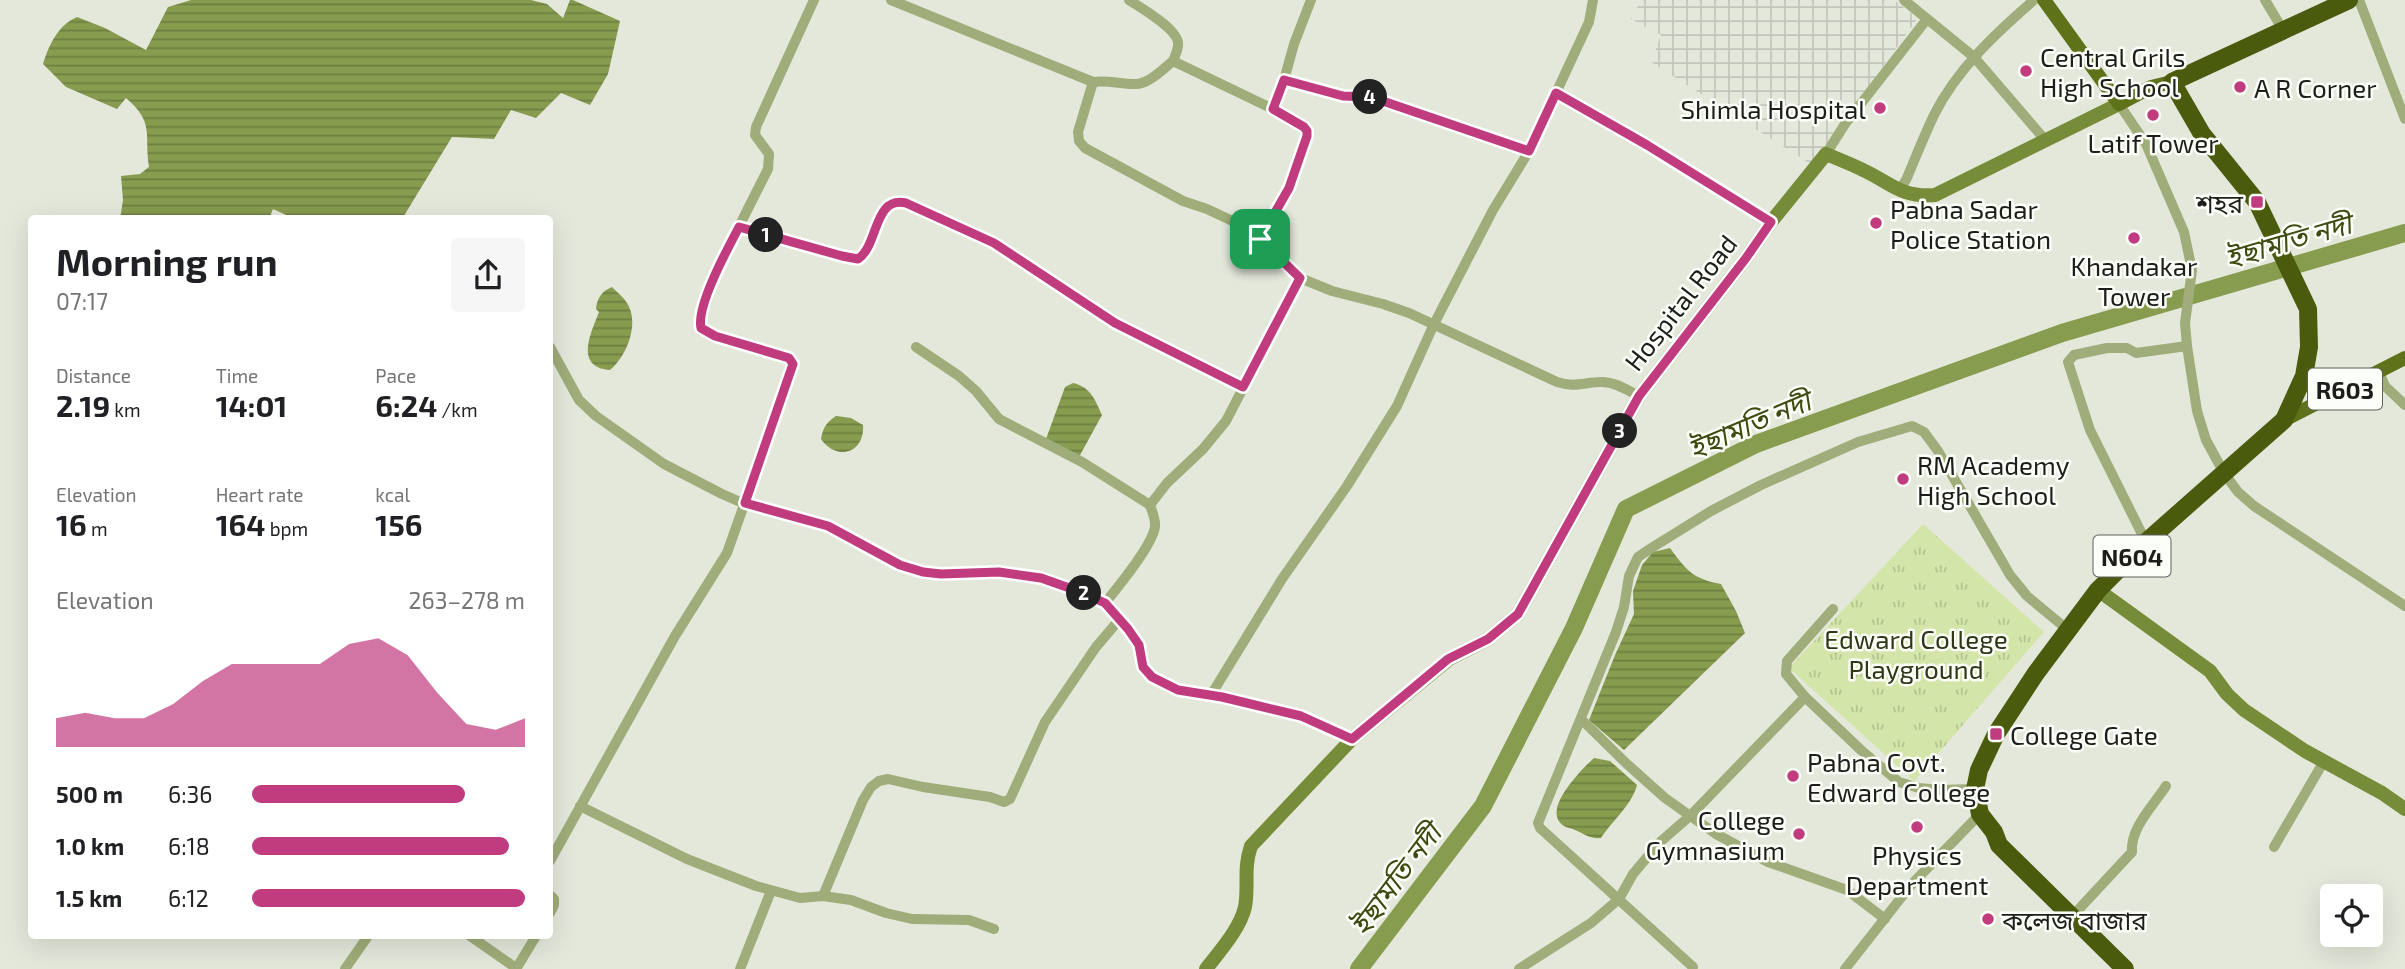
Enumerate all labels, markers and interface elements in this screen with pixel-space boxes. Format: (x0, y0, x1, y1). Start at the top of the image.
place label: Central Grils High School (2040, 41, 2186, 102)
marker: Central Grils High School (2018, 63, 2034, 79)
place label: A R Corner (2254, 72, 2377, 103)
marker: A R Corner (2232, 79, 2248, 95)
pin: 4 (1352, 80, 1388, 114)
text: 4 (1363, 85, 1376, 108)
place label: Shimla Hospital (1681, 93, 1866, 124)
marker: Shimla Hospital (1872, 100, 1888, 116)
marker: Latif Tower (2145, 107, 2161, 123)
place label: Latif Tower (2087, 127, 2219, 158)
place label: শহর (2195, 187, 2243, 218)
place label: Pabna Sadar Police Station (1890, 193, 2051, 254)
marker: শহর (2249, 194, 2265, 210)
water label: ইছামতি নদী (2221, 204, 2360, 274)
pin (1230, 209, 1290, 269)
marker: Pabna Sadar Police Station (1868, 215, 1884, 231)
pin: 1 (748, 218, 784, 252)
icon: arrive (1241, 220, 1279, 258)
text: 1 (761, 223, 770, 246)
street label: Hospital Road (1617, 228, 1743, 376)
marker: Khandakar Tower (2126, 230, 2142, 246)
text: Morning run (56, 238, 277, 284)
button: share (451, 238, 525, 312)
place label: Khandakar Tower (2071, 250, 2197, 311)
text: 07:17 (56, 287, 108, 315)
text: Distance (56, 364, 131, 387)
text: Time (216, 364, 258, 387)
text: Pace (375, 364, 416, 387)
road number: R603 (2308, 368, 2382, 410)
water label: ইছামতি নদী (1683, 381, 1821, 465)
text: 2.19 (56, 387, 110, 423)
text: 14:01 (216, 387, 287, 423)
text: 6:24 (375, 387, 437, 423)
text: km (110, 398, 141, 421)
text: /km (437, 398, 478, 421)
pin: 3 (1602, 414, 1638, 448)
text: 3 (1614, 419, 1625, 442)
place label: RM Academy High School (1917, 449, 2070, 510)
marker: RM Academy High School (1895, 471, 1911, 487)
text: Elevation (56, 483, 137, 506)
text: Heart rate (216, 483, 304, 506)
text: kcal (375, 483, 410, 506)
text: 16 (56, 506, 87, 542)
text: 164 (216, 506, 265, 542)
text: 156 (375, 506, 423, 542)
text: m (87, 517, 108, 540)
text: bpm (265, 517, 308, 540)
road number: N604 (2094, 536, 2170, 576)
pin: 2 (1066, 576, 1102, 610)
text: 2 (1078, 581, 1089, 604)
text: Elevation (56, 586, 154, 614)
text: 263–278 m (409, 586, 525, 614)
park label: Edward College Playground (1824, 623, 2008, 684)
place label: College Gate (2010, 719, 2158, 750)
marker: College Gate (1988, 726, 2004, 742)
place label: Pabna Covt. Edward College (1807, 746, 1990, 807)
marker: Pabna Covt. Edward College (1785, 768, 1801, 784)
text: 500 m (56, 780, 123, 808)
text: 6:36 (168, 780, 213, 808)
place label: College Gymnasium (1646, 804, 1785, 865)
water label: ইছামতি নদী (1342, 812, 1451, 941)
marker: Physics Department (1909, 819, 1925, 835)
marker: College Gymnasium (1791, 826, 1807, 842)
text: 1.0 km (56, 832, 124, 860)
text: 6:18 (168, 832, 210, 860)
place label: Physics Department (1846, 839, 1988, 900)
text: 1.5 km (56, 884, 122, 912)
text: 6:12 (168, 884, 209, 912)
map controls (2320, 884, 2383, 947)
button: locate (2320, 884, 2383, 947)
place label: কলেজ বাজার (2001, 904, 2147, 935)
marker: কলেজ বাজার (1980, 911, 1996, 927)

